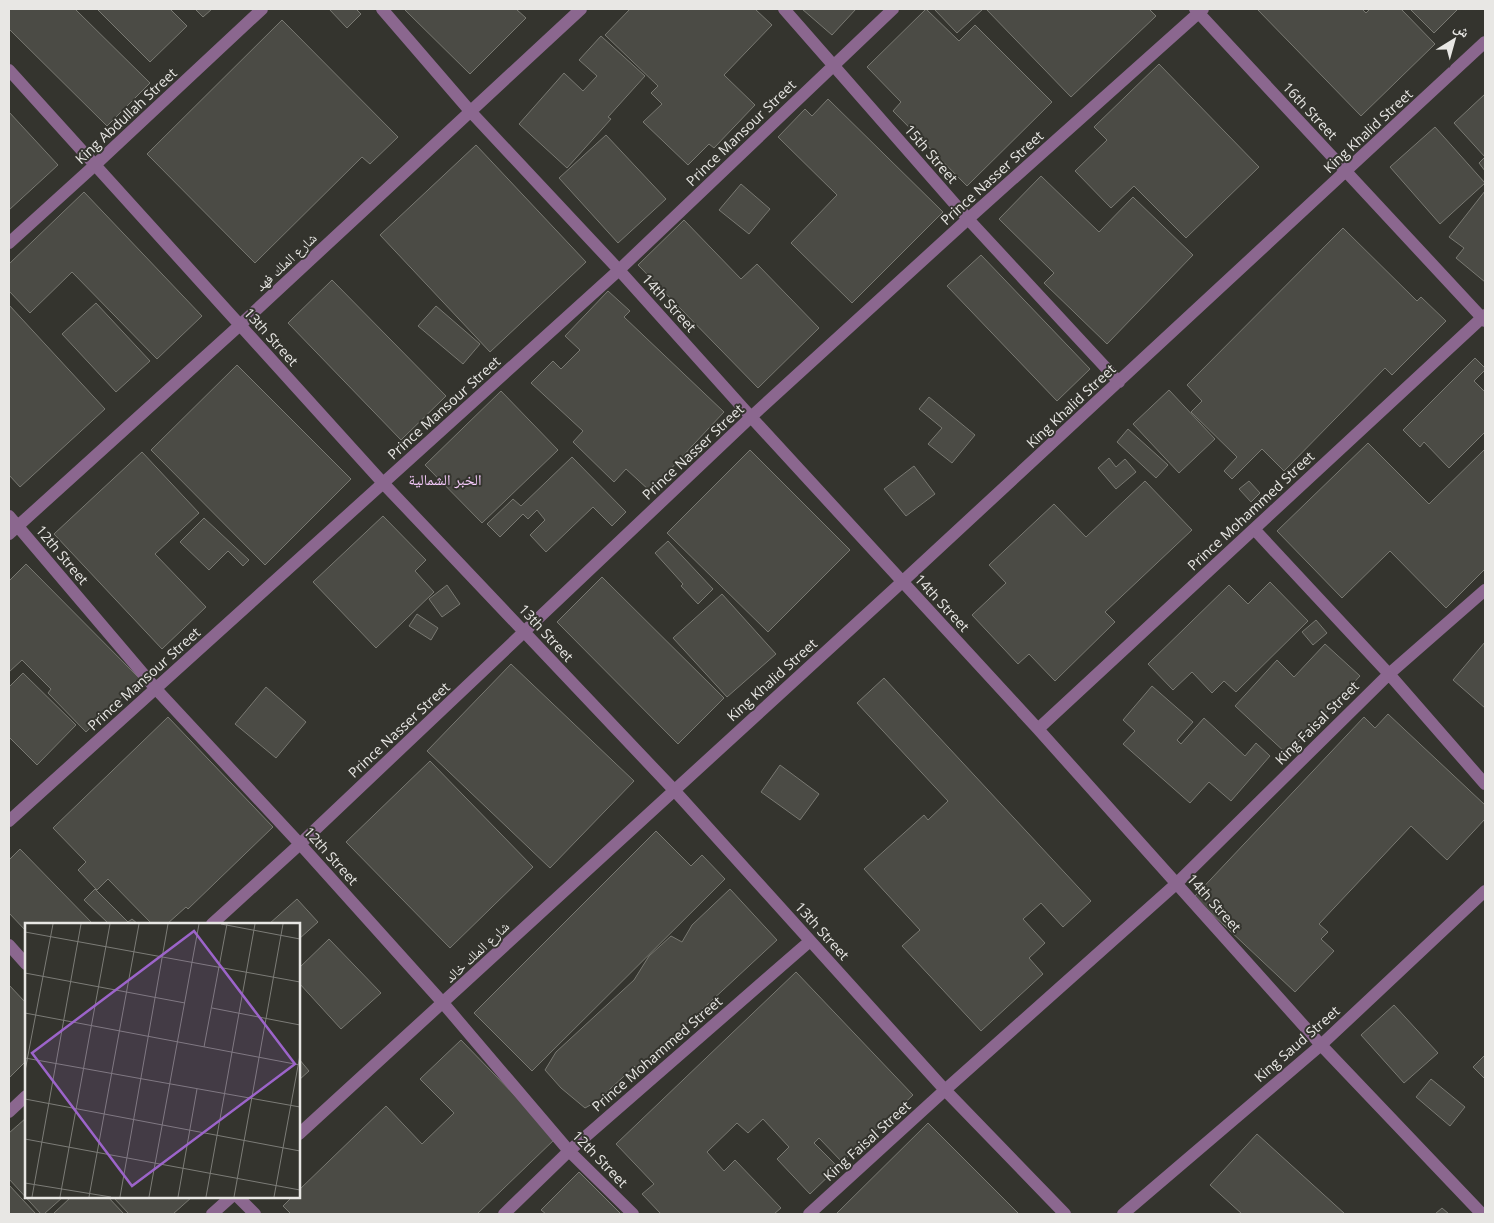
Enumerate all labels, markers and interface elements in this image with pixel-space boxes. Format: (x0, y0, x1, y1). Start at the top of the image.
north arrow (1429, 15, 1479, 65)
text: ش (1450, 17, 1474, 41)
street label: King Abdullah Street (71, 63, 181, 168)
street label: Prince Mansour Street (682, 75, 800, 190)
street label: 16th Street (1279, 78, 1342, 144)
street label: King Khalid Street (1319, 84, 1416, 177)
street label: 15th Street (900, 120, 962, 187)
street label: Prince Nasser Street (936, 126, 1047, 229)
street label: شارع الملك فهد (251, 228, 321, 296)
street label: 14th Street (638, 269, 701, 336)
street label: 13th Street (240, 303, 303, 370)
street label: Prince Mansour Street (383, 352, 504, 463)
street label: King Khalid Street (1022, 359, 1119, 452)
street label: Prince Nasser Street (638, 400, 748, 504)
street label: Prince Mohammed Street (1183, 447, 1318, 575)
district label: الخبر الشمالية (408, 469, 482, 489)
street label: 12th Street (32, 521, 93, 588)
street label: 14th Street (911, 570, 974, 636)
street label: 13th Street (515, 600, 578, 666)
street label: Prince Mansour Street (83, 623, 204, 734)
street label: King Khalid Street (722, 634, 821, 725)
street label: King Faisal Street (1271, 677, 1363, 769)
street label: Prince Nasser Street (344, 678, 454, 782)
street label: 12th Street (300, 822, 363, 889)
street label: 14th Street (1183, 869, 1246, 936)
street label: 13th Street (791, 897, 854, 964)
street label: شارع الملك خالد (440, 917, 514, 987)
inset map (25, 923, 300, 1198)
street label: Prince Mohammed Street (587, 992, 726, 1116)
street label: King Saud Street (1250, 1001, 1343, 1086)
street label: King Faisal Street (819, 1096, 914, 1185)
street label: 12th Street (568, 1126, 632, 1191)

